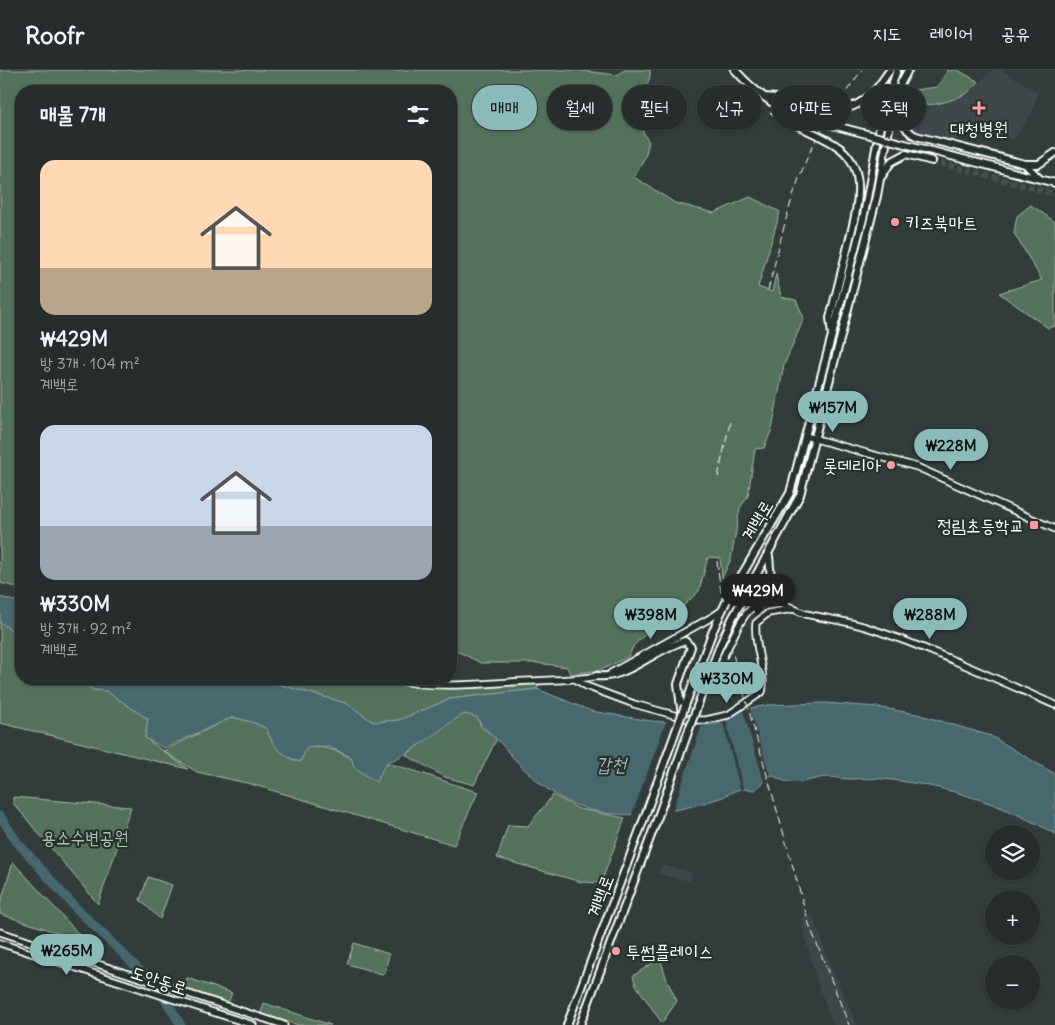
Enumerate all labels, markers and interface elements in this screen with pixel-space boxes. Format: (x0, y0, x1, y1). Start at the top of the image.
text: Roofr (25, 20, 85, 50)
text: 지도 (873, 22, 902, 45)
text: 레이어 (930, 22, 973, 45)
text: 공유 (1001, 22, 1030, 45)
chip: 매매 (472, 85, 537, 130)
chip: 월세 (547, 85, 612, 130)
chip: 필터 (622, 85, 687, 130)
chip: 신규 (697, 85, 762, 130)
chip: 아파트 (772, 85, 851, 130)
chip: 주택 (861, 85, 926, 130)
text: 매물 7개 (40, 101, 106, 128)
icon: filters (404, 101, 432, 129)
marker: 대청병원 (972, 101, 986, 115)
place label: 대청병원 (950, 117, 1008, 140)
icon: home (191, 193, 281, 283)
place label: 키즈북마트 (905, 211, 977, 234)
marker: 키즈북마트 (889, 216, 901, 228)
text: ₩429M (40, 325, 108, 352)
text: 방 3개 · 104 m² (40, 353, 140, 373)
text: 계백로 (40, 374, 79, 394)
pin: ₩157M (798, 390, 868, 433)
text: ₩157M (809, 397, 857, 417)
pin: ₩228M (916, 428, 986, 471)
text: ₩228M (925, 435, 977, 455)
place label: 롯데리아 (823, 454, 882, 477)
icon: home (191, 458, 281, 548)
marker: 롯데리아 (885, 459, 897, 471)
street label: 계백로 (736, 495, 778, 545)
place label: 정림초등학교 (937, 514, 1024, 537)
marker: 정림초등학교 (1028, 519, 1040, 531)
pin: ₩429M (723, 574, 793, 616)
text: ₩429M (732, 580, 784, 600)
text: ₩330M (40, 590, 110, 617)
pin: ₩398M (616, 598, 686, 640)
pin: ₩288M (895, 598, 965, 640)
text: ₩398M (625, 604, 677, 624)
text: ₩288M (904, 604, 956, 624)
text: 방 3개 · 92 m² (40, 618, 132, 638)
text: 계백로 (40, 639, 79, 659)
pin: ₩330M (692, 662, 762, 704)
text: ₩330M (700, 668, 754, 688)
water label: 갑천 (596, 752, 628, 776)
map controls (985, 825, 1040, 1010)
button: layers (985, 825, 1040, 880)
park label: 용소수변공원 (42, 826, 128, 849)
street label: 계백로 (581, 872, 619, 920)
button: + (985, 890, 1040, 945)
pin: ₩265M (32, 934, 102, 976)
text: ₩265M (41, 940, 93, 960)
place label: 투썸플레이스 (626, 940, 713, 963)
marker: 투썸플레이스 (610, 945, 622, 957)
button: − (985, 955, 1040, 1010)
street label: 도안동로 (128, 960, 190, 1000)

